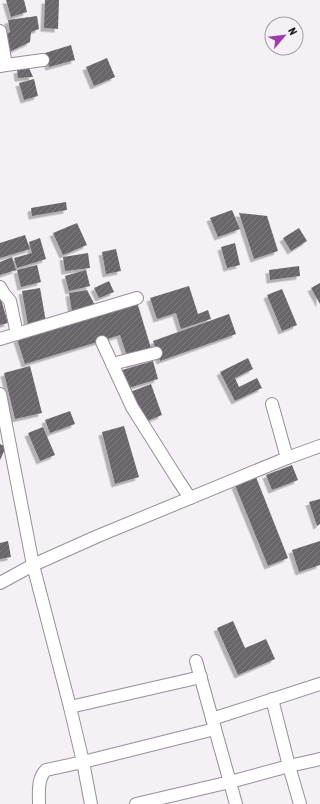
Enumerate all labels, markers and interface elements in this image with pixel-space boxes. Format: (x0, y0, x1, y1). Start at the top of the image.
north arrow (264, 16, 304, 56)
text: N (286, 26, 300, 37)

